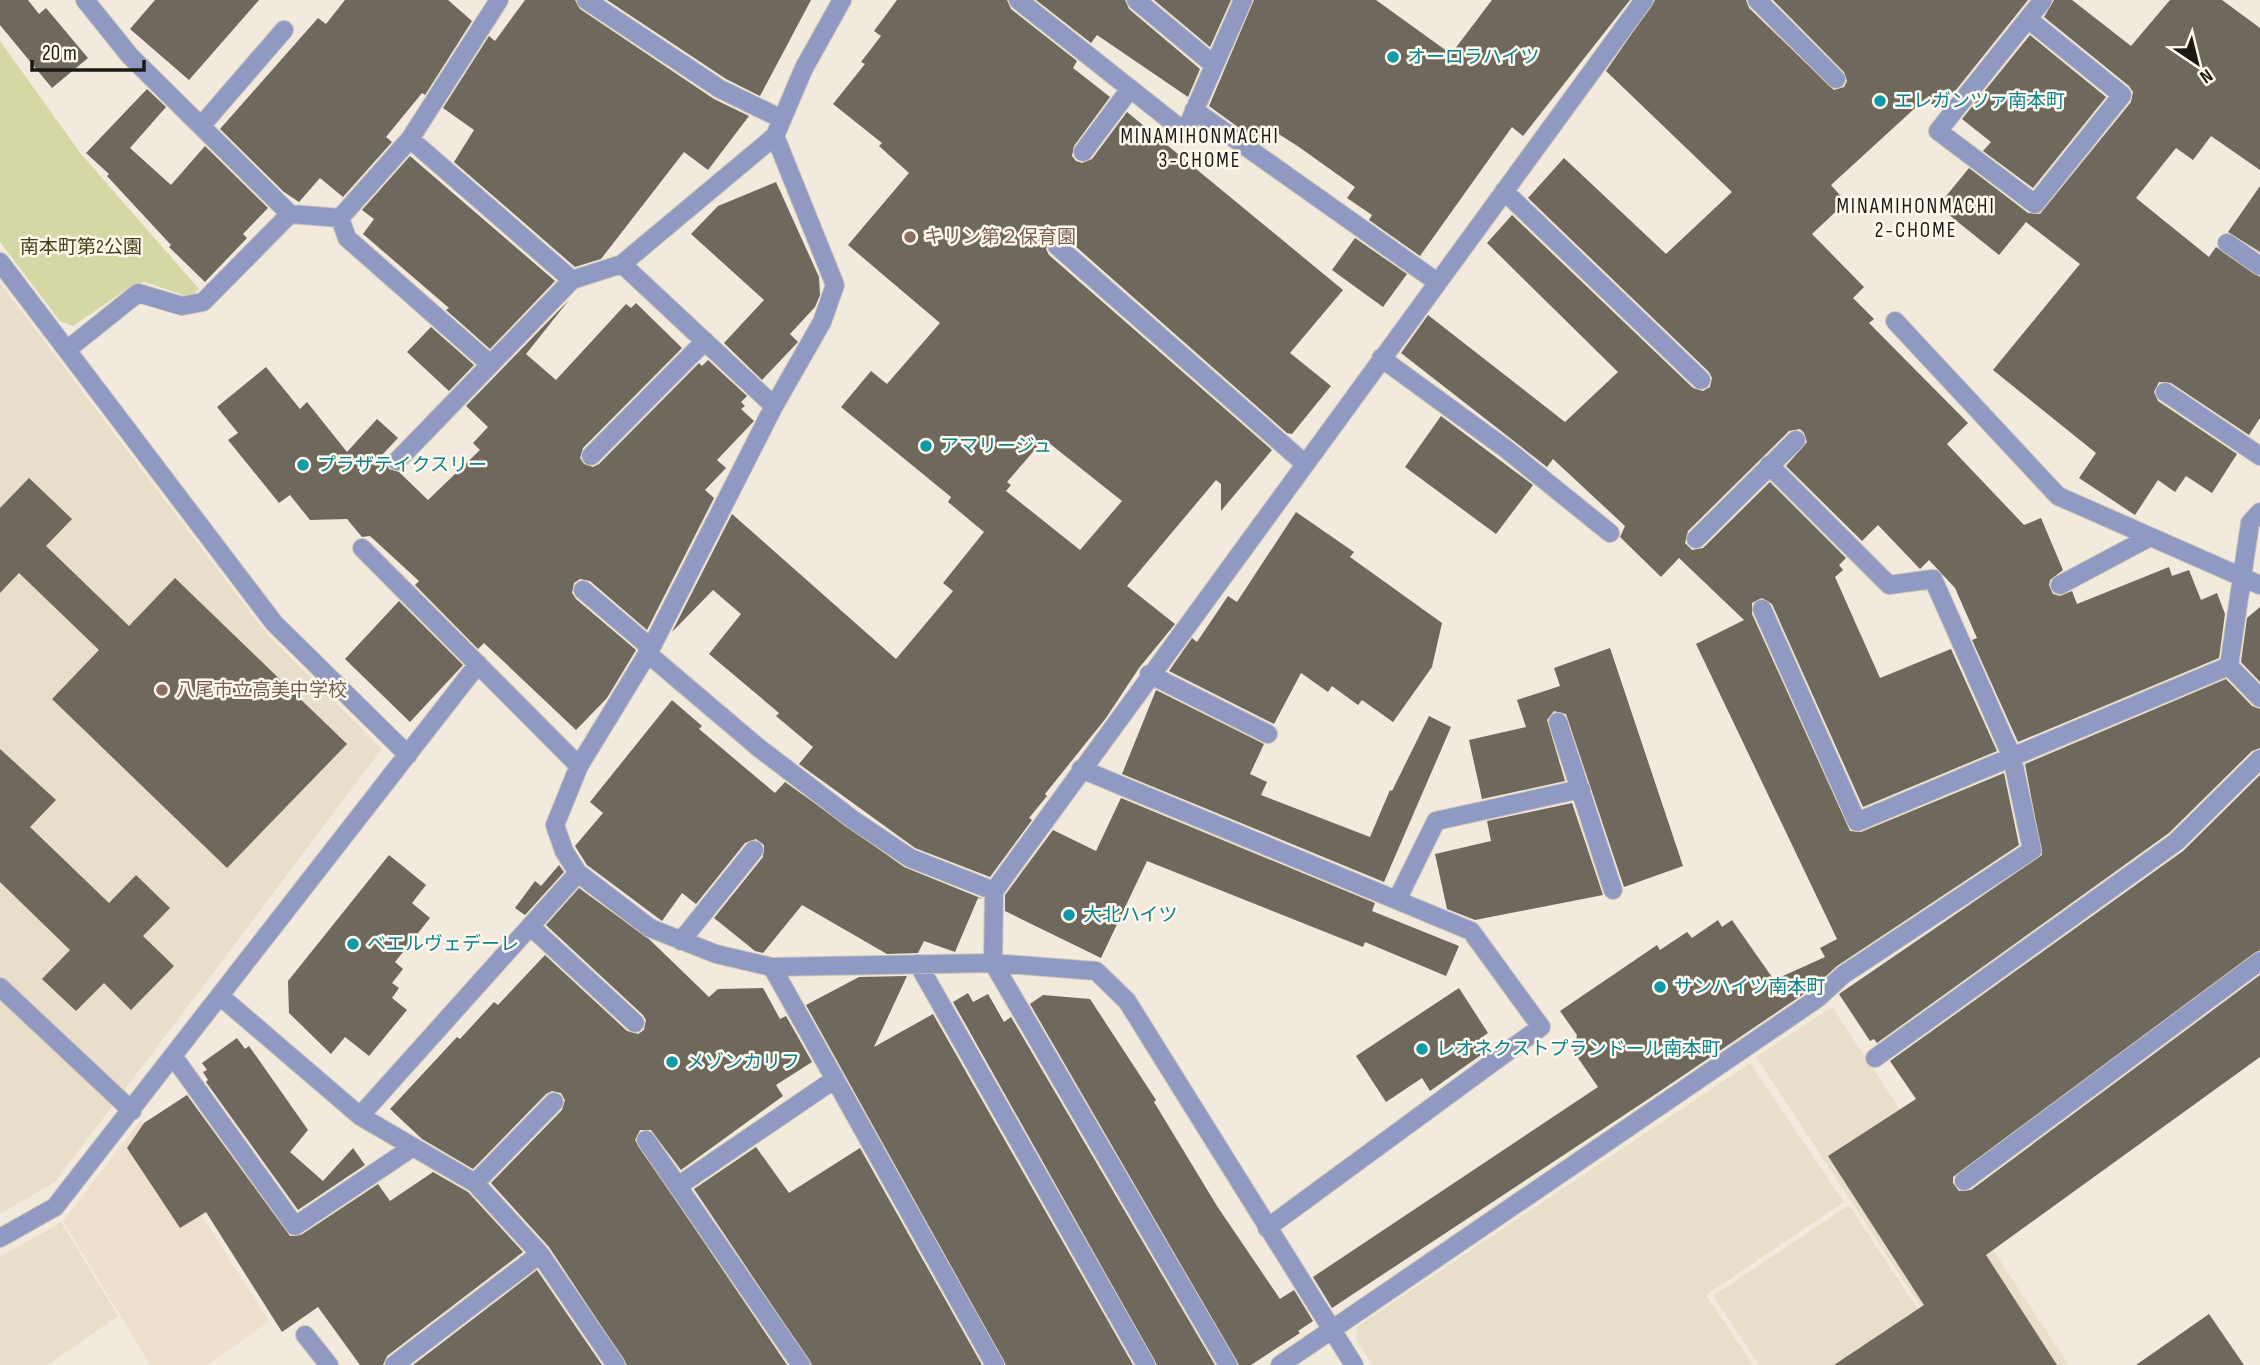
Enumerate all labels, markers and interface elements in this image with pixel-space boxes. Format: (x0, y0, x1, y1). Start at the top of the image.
scale bar (32, 28, 144, 72)
north arrow (2162, 28, 2232, 98)
text: 20 m (42, 41, 77, 66)
place label: オーロラハイツ (1407, 46, 1539, 69)
marker: オーロラハイツ (1385, 49, 1401, 65)
text: N (2195, 63, 2217, 88)
place label: エレガンツァ南本町 (1894, 90, 2065, 113)
marker: エレガンツァ南本町 (1872, 93, 1888, 109)
district label: MINAMIHONMACHI 3-CHOME (1120, 124, 1280, 173)
district label: MINAMIHONMACHI 2-CHOME (1836, 194, 1996, 243)
place label: キリン第２保育園 (924, 226, 1076, 249)
marker: キリン第２保育園 (902, 229, 918, 245)
park label: 南本町第2公園 (20, 236, 142, 259)
place label: アマリージュ (940, 435, 1052, 458)
marker: アマリージュ (918, 438, 934, 454)
place label: プラザテイクスリー (317, 454, 487, 477)
marker: プラザテイクスリー (295, 457, 311, 473)
place label: 八尾市立高美中学校 (176, 679, 347, 702)
marker: 八尾市立高美中学校 (154, 682, 170, 698)
place label: 大北ハイツ (1083, 904, 1178, 927)
marker: 大北ハイツ (1061, 907, 1077, 923)
place label: ベエルヴェデーレ (367, 933, 519, 956)
marker: ベエルヴェデーレ (345, 936, 361, 952)
place label: サンハイツ南本町 (1674, 976, 1826, 999)
marker: サンハイツ南本町 (1652, 979, 1668, 995)
place label: レオネクストプランドール南本町 (1436, 1038, 1720, 1061)
marker: レオネクストプランドール南本町 (1414, 1041, 1430, 1057)
place label: メゾンカリフ (686, 1051, 800, 1074)
marker: メゾンカリフ (664, 1054, 680, 1070)

